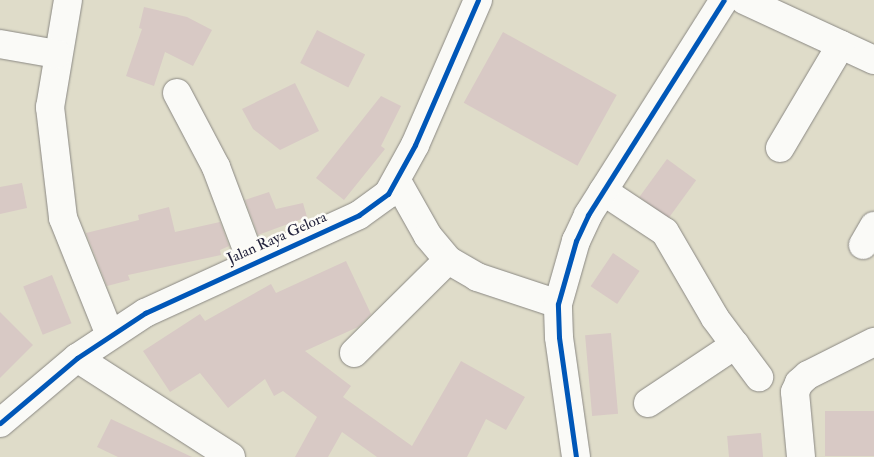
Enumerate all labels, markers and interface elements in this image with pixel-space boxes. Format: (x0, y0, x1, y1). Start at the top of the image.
street label: Jalan Raya Gelora (224, 208, 330, 268)

